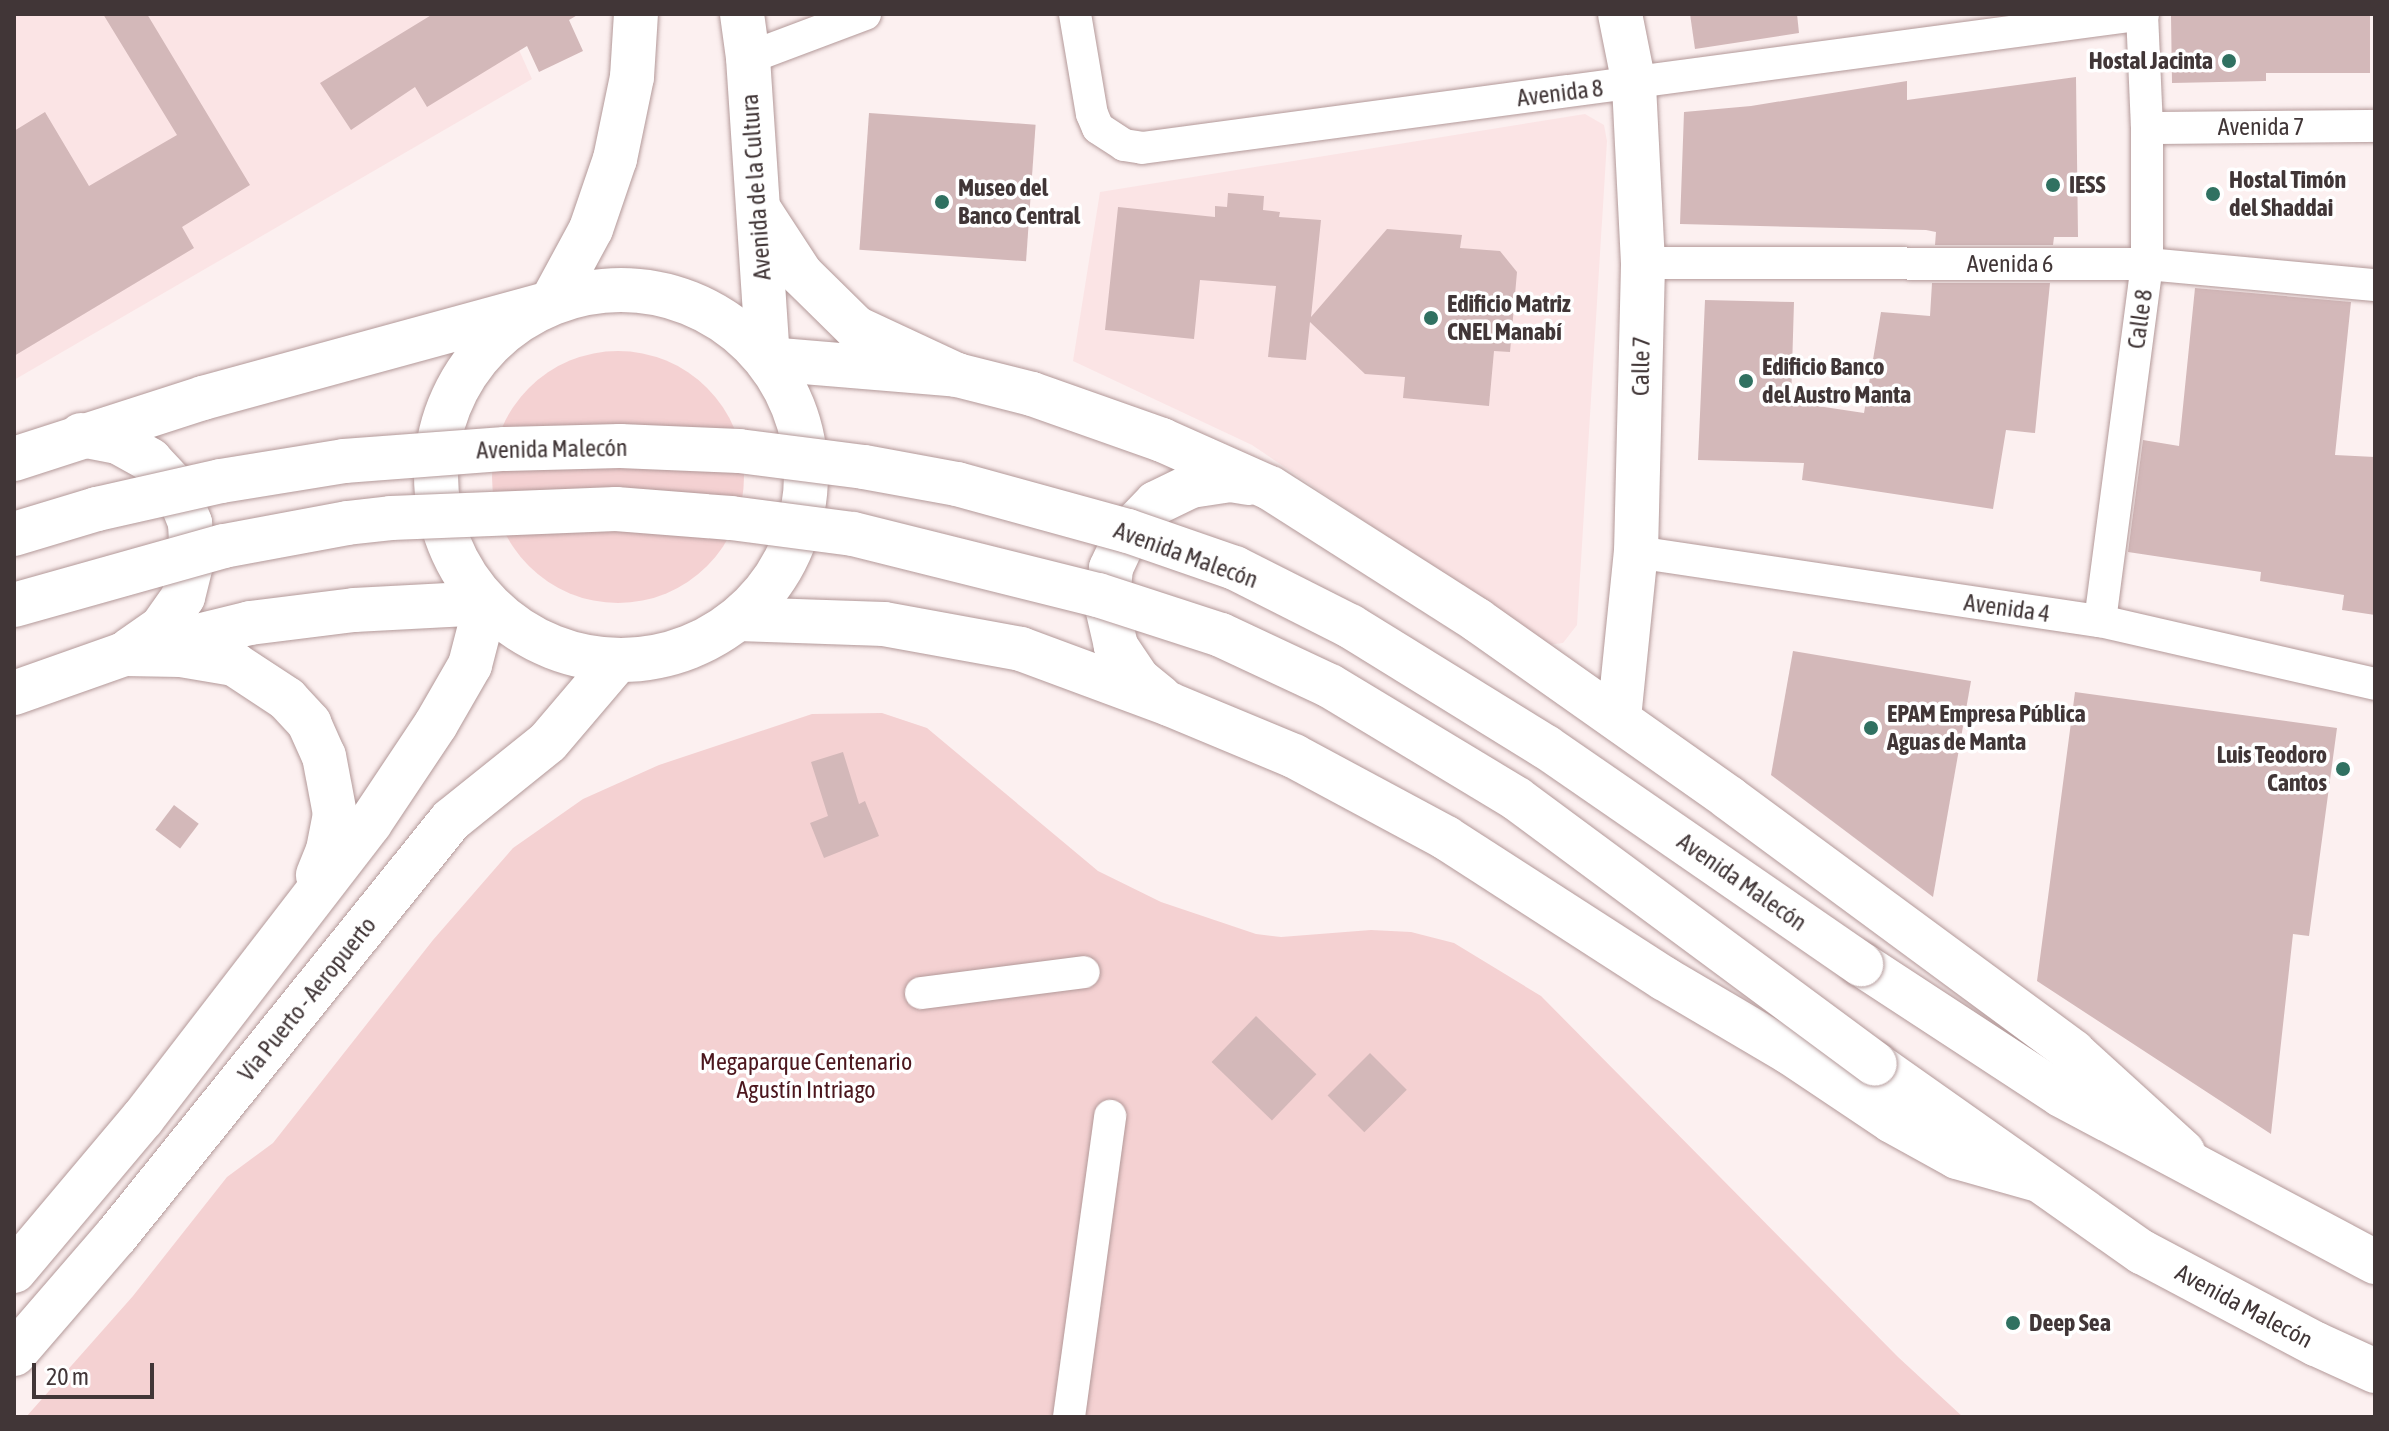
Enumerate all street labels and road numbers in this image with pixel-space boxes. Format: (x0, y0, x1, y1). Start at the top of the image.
street label: Avenida 8 (1515, 73, 1605, 113)
street label: Avenida de la Cultura (735, 93, 777, 281)
street label: Avenida 7 (2218, 113, 2304, 141)
street label: Avenida 6 (1967, 250, 2053, 278)
street label: Calle 8 (2122, 287, 2158, 351)
street label: Calle 7 (1626, 336, 1656, 396)
street label: Avenida Malecón (476, 433, 628, 465)
street label: Avenida Malecón (1110, 516, 1262, 594)
street label: Avenida 4 (1962, 588, 2052, 628)
street label: Avenida Malecón (1672, 827, 1812, 937)
street label: Via Puerto - Aeropuerto (232, 911, 382, 1087)
street label: Avenida Malecón (2170, 1258, 2318, 1354)

